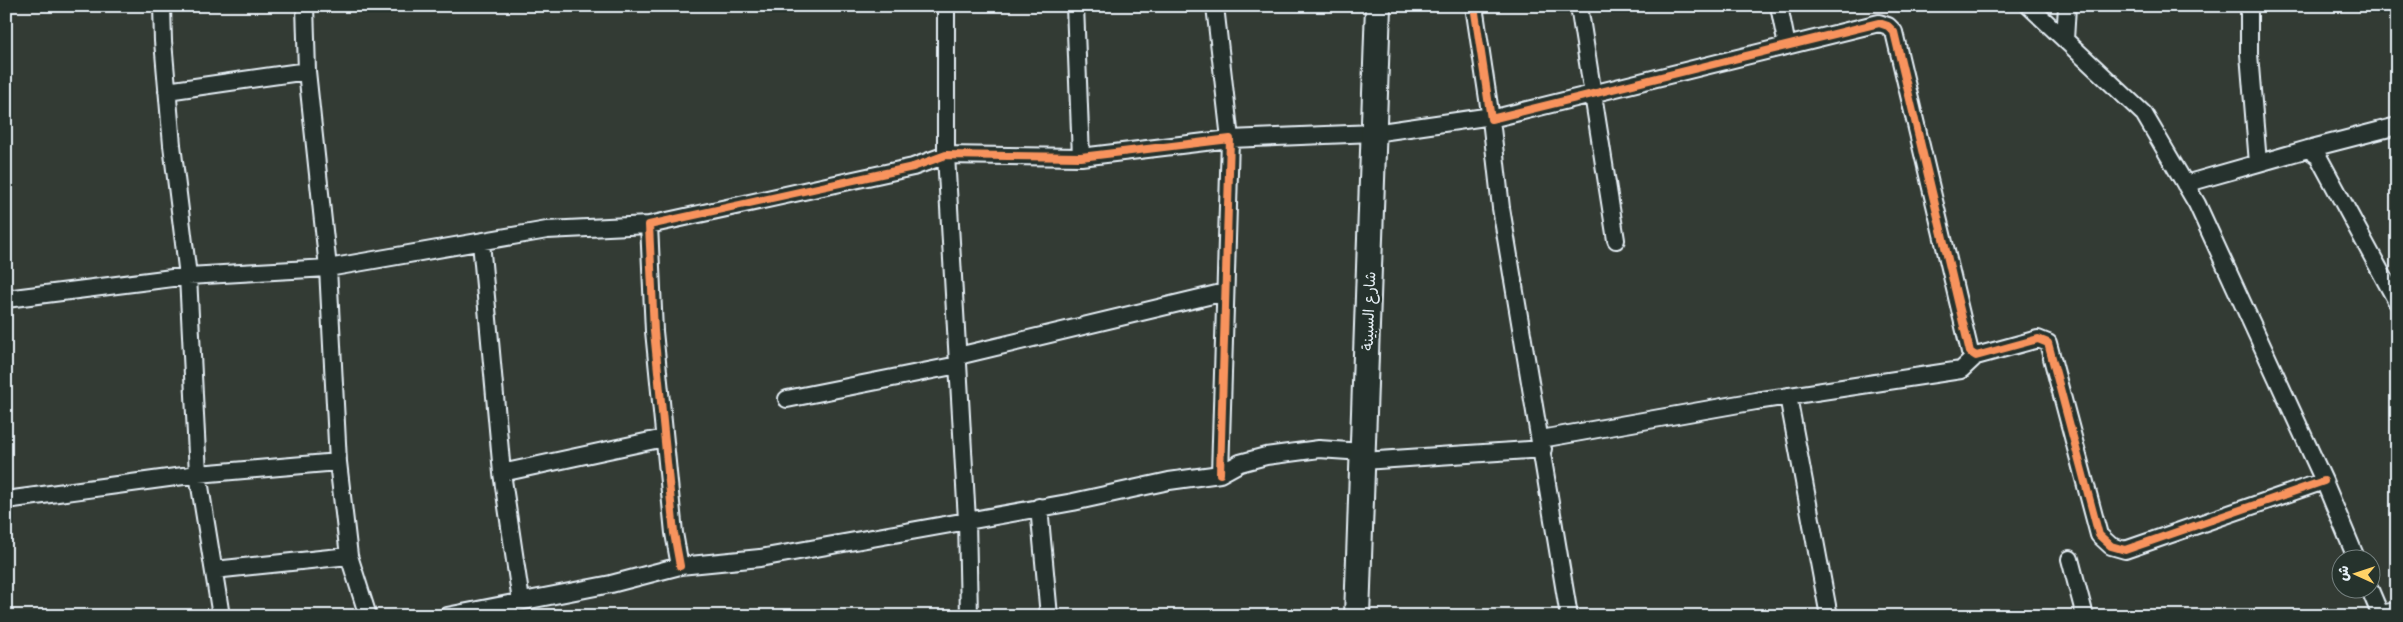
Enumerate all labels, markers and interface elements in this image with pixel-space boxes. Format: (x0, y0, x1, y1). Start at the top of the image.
street label: شارع السبينة (1357, 271, 1380, 351)
north arrow (2330, 550, 2380, 600)
text: ش (2333, 565, 2352, 581)

